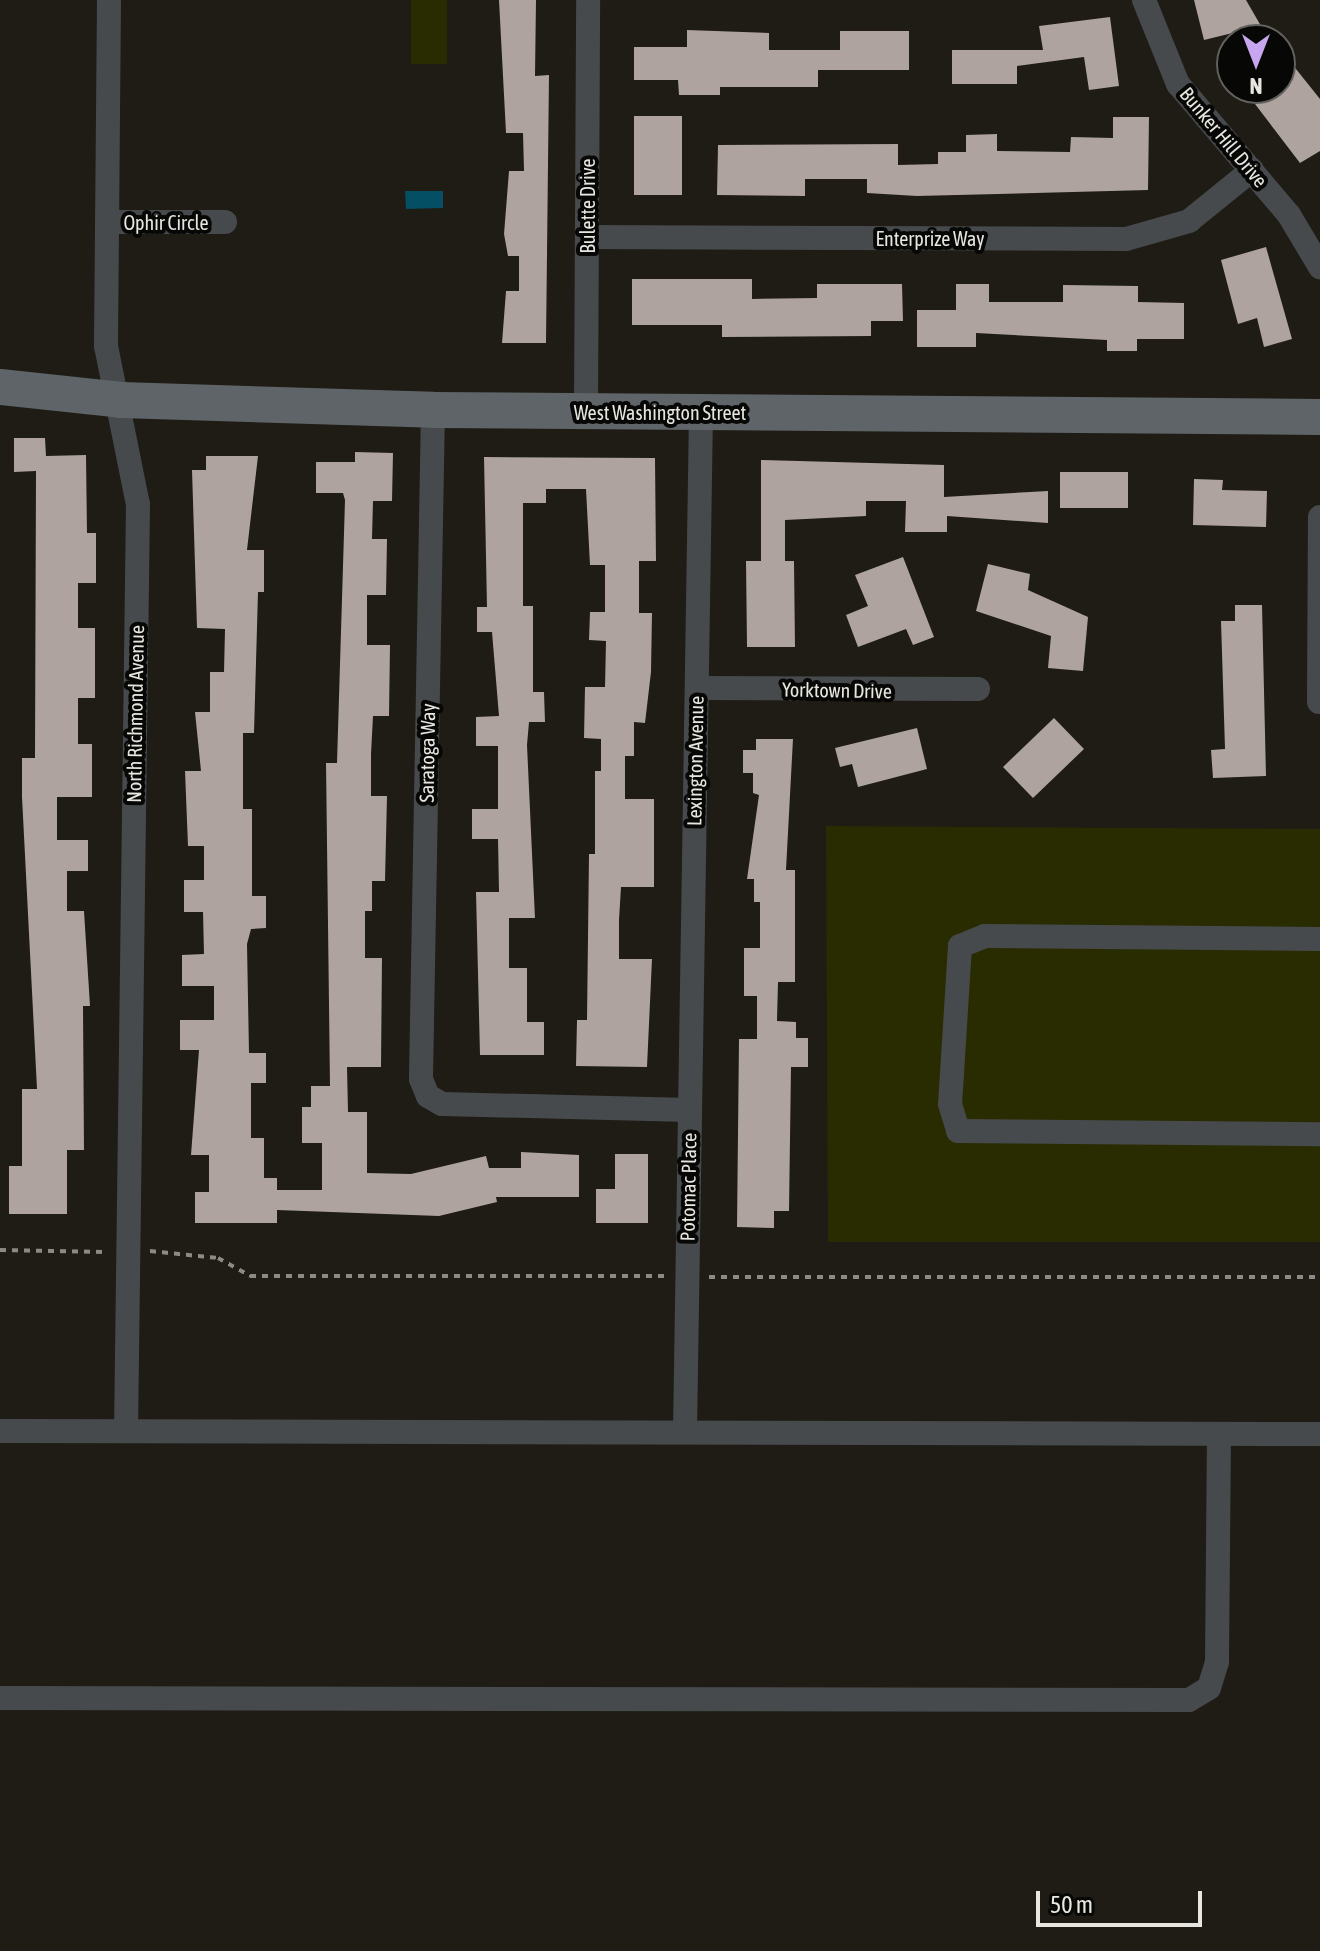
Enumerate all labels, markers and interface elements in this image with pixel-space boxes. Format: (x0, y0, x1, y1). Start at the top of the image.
north arrow (1216, 24, 1296, 104)
text: N (1250, 73, 1263, 99)
street label: Bunker Hill Drive (1175, 82, 1273, 192)
street label: Bulette Drive (575, 158, 599, 254)
street label: Ophir Circle (123, 210, 209, 234)
street label: Enterprize Way (876, 226, 984, 250)
street label: West Washington Street (574, 400, 746, 424)
street label: North Richmond Avenue (121, 625, 149, 803)
street label: Yorktown Drive (782, 677, 892, 703)
street label: Lexington Avenue (682, 696, 708, 826)
street label: Saratoga Way (414, 703, 440, 803)
street label: Potomac Place (675, 1132, 701, 1242)
scale bar (1040, 1875, 1206, 1925)
text: 50 m (1050, 1891, 1093, 1918)

